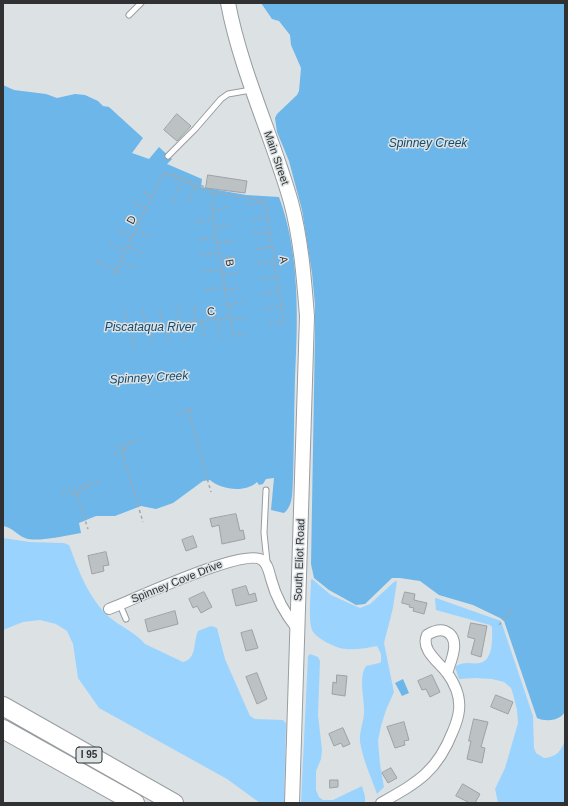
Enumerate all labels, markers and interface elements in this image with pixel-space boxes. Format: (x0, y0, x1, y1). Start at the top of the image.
street label: Main Street (261, 129, 291, 187)
water label: Spinney Creek (389, 137, 467, 151)
street label: D (124, 214, 140, 226)
street label: A (276, 255, 290, 265)
street label: B (222, 258, 236, 268)
street label: C (206, 305, 216, 319)
water label: Piscataqua River (105, 321, 195, 335)
water label: Spinney Creek (109, 369, 189, 387)
street label: South Eliot Road (292, 519, 308, 601)
street label: Spinney Cove Drive (129, 558, 225, 606)
road number: I 95 (76, 747, 102, 763)

